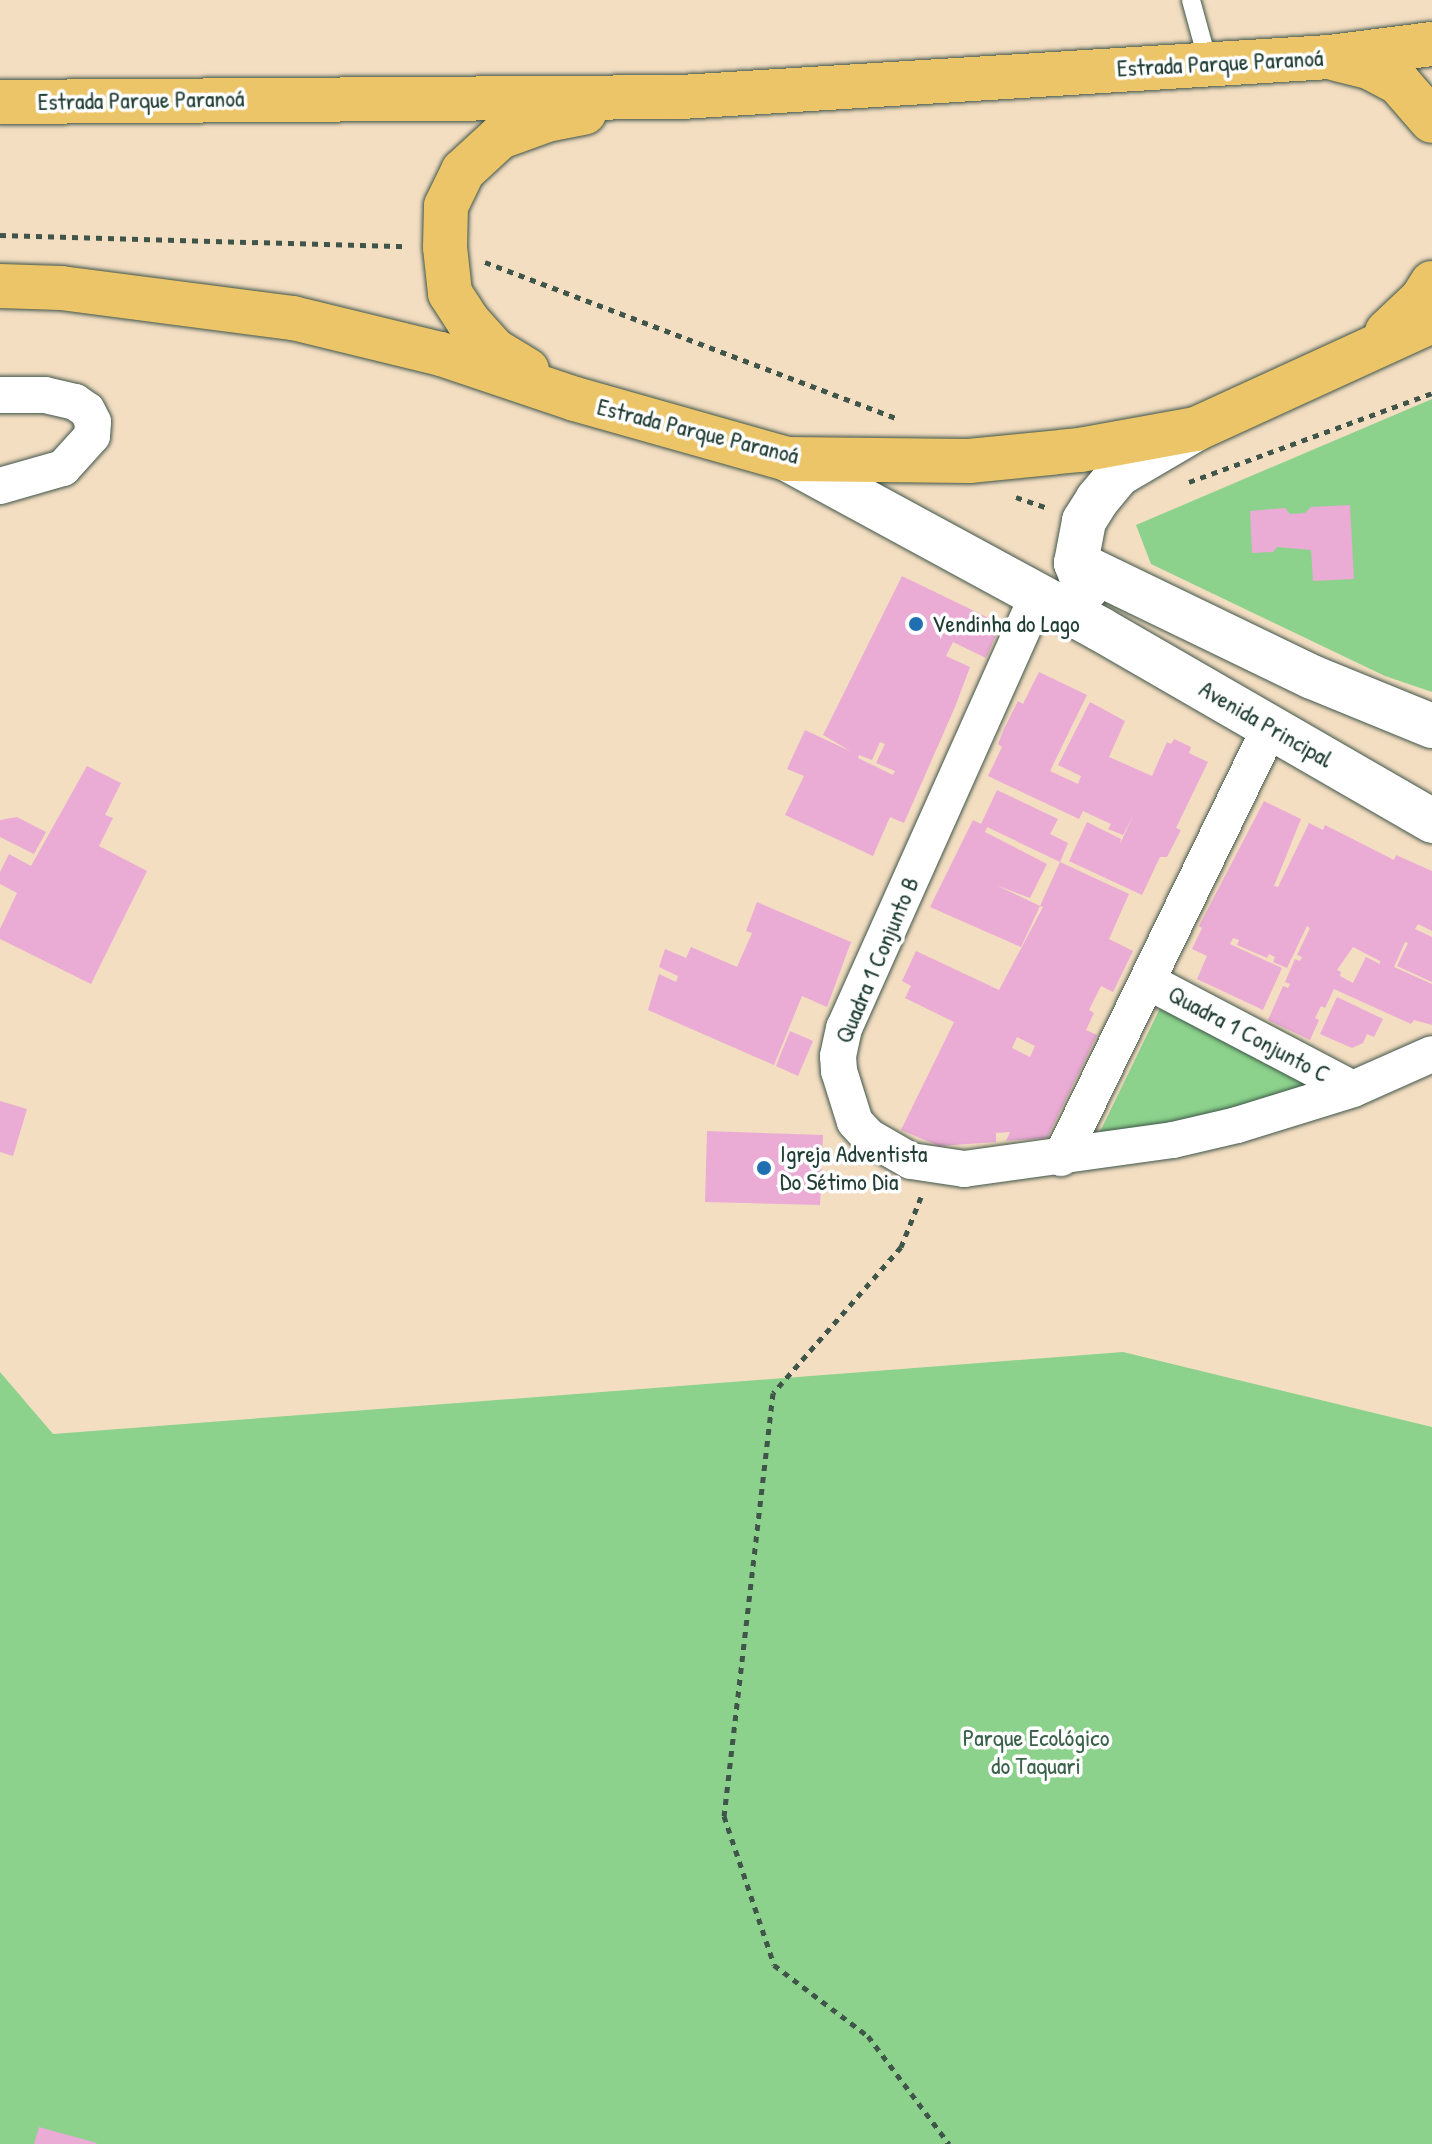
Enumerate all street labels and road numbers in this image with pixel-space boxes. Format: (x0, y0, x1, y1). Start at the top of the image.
street label: Estrada Parque Paranoá (1116, 43, 1324, 83)
street label: Estrada Parque Paranoá (37, 84, 245, 116)
street label: Estrada Parque Paranoá (594, 392, 802, 470)
street label: Avenida Principal (1194, 674, 1338, 774)
street label: Quadra 1 Conjunto B (829, 873, 925, 1047)
street label: Quadra 1 Conjunto C (1163, 979, 1335, 1089)

